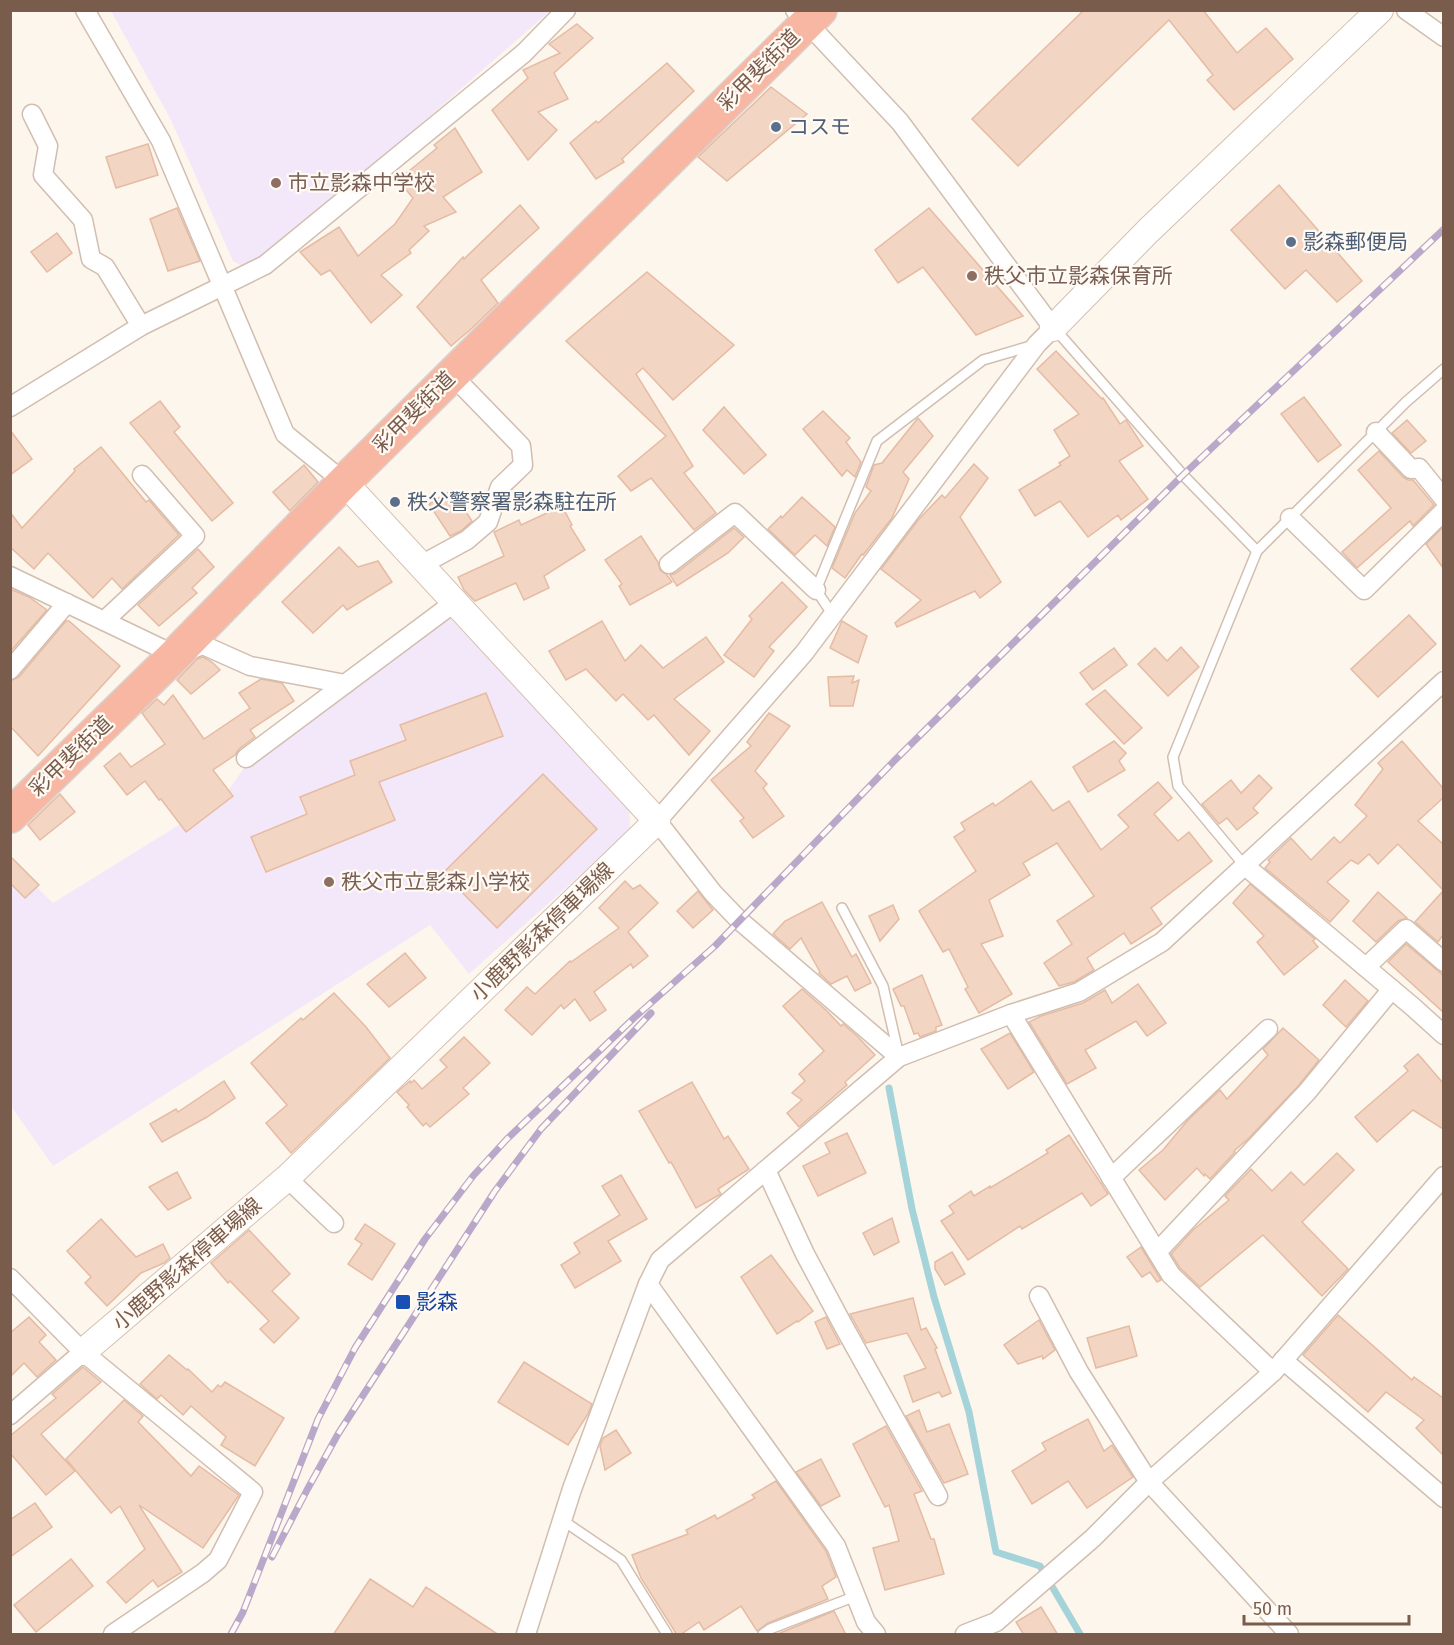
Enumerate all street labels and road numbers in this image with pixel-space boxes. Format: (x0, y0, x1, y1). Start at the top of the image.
street label: 彩甲斐街道 (713, 24, 805, 116)
street label: 彩甲斐街道 (368, 366, 460, 458)
street label: 彩甲斐街道 (24, 710, 118, 802)
street label: 小鹿野影森停車場線 (465, 857, 619, 1007)
street label: 小鹿野影森停車場線 (107, 1192, 267, 1336)

